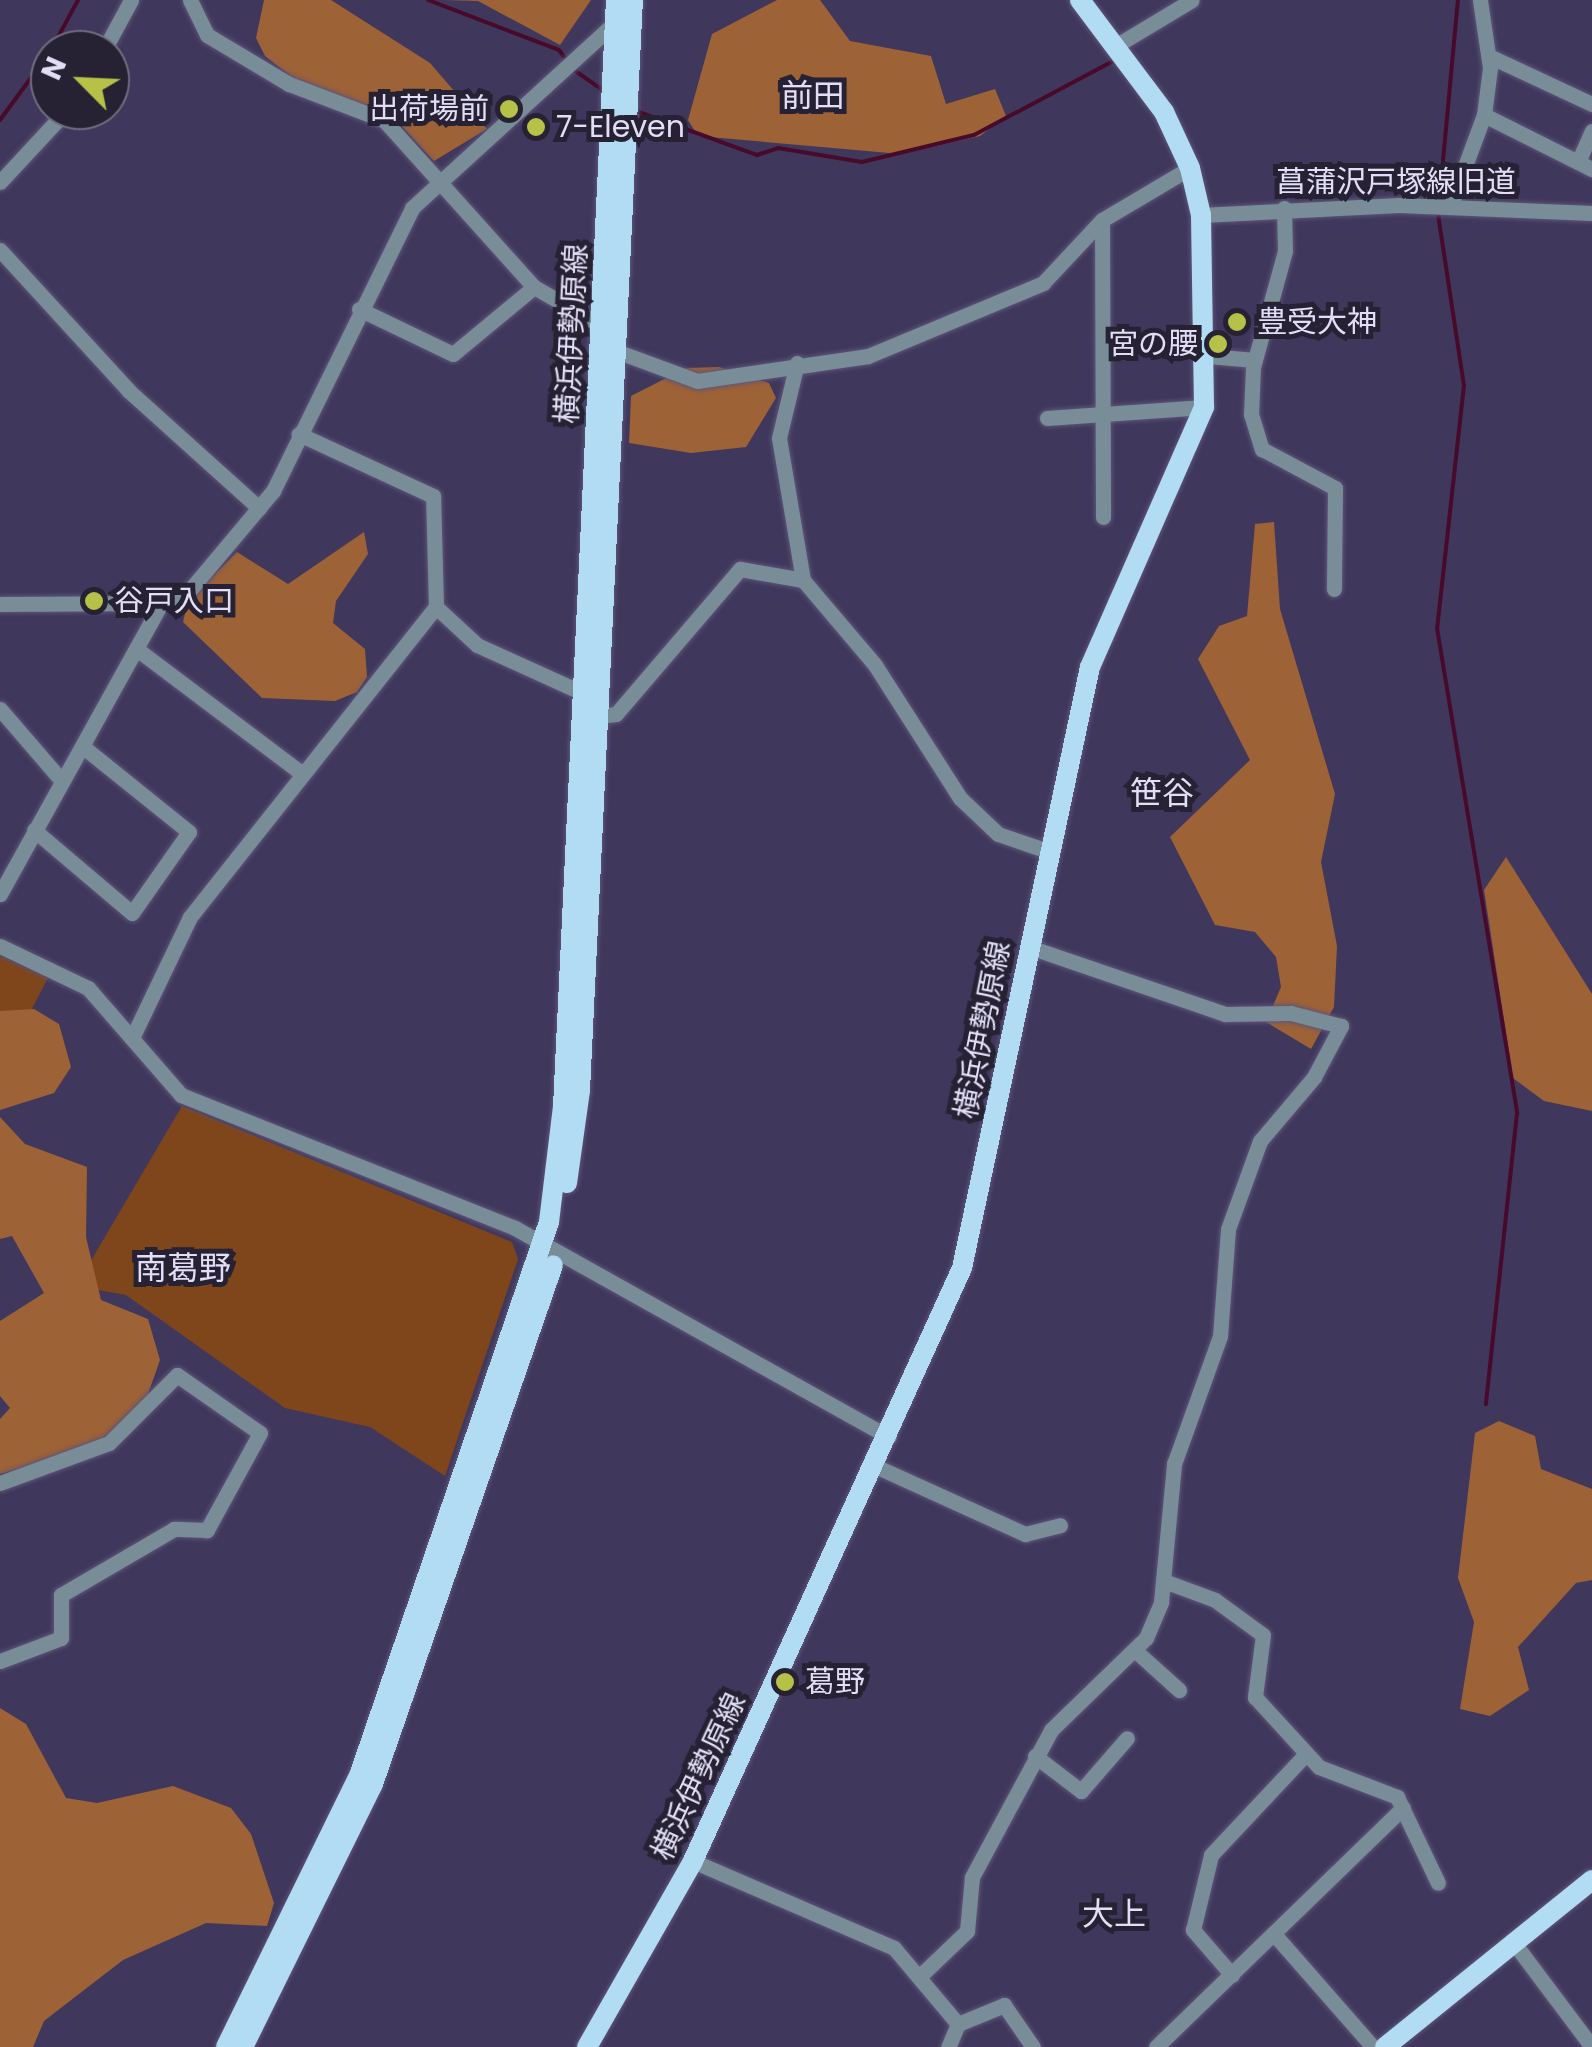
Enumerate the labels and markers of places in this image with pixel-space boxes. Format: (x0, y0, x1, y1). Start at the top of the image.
place label: 出荷場前 (369, 91, 489, 127)
marker: 出荷場前 (498, 98, 520, 120)
place label: 7-Eleven (556, 109, 685, 145)
marker: 7-Eleven (525, 116, 547, 138)
place label: 豊受大神 (1257, 304, 1377, 340)
marker: 豊受大神 (1226, 311, 1248, 333)
place label: 宮の腰 (1108, 326, 1198, 362)
marker: 宮の腰 (1207, 333, 1229, 355)
place label: 谷戸入口 (114, 583, 234, 619)
marker: 谷戸入口 (83, 590, 105, 612)
place label: 葛野 (805, 1664, 865, 1700)
marker: 葛野 (774, 1671, 796, 1693)

